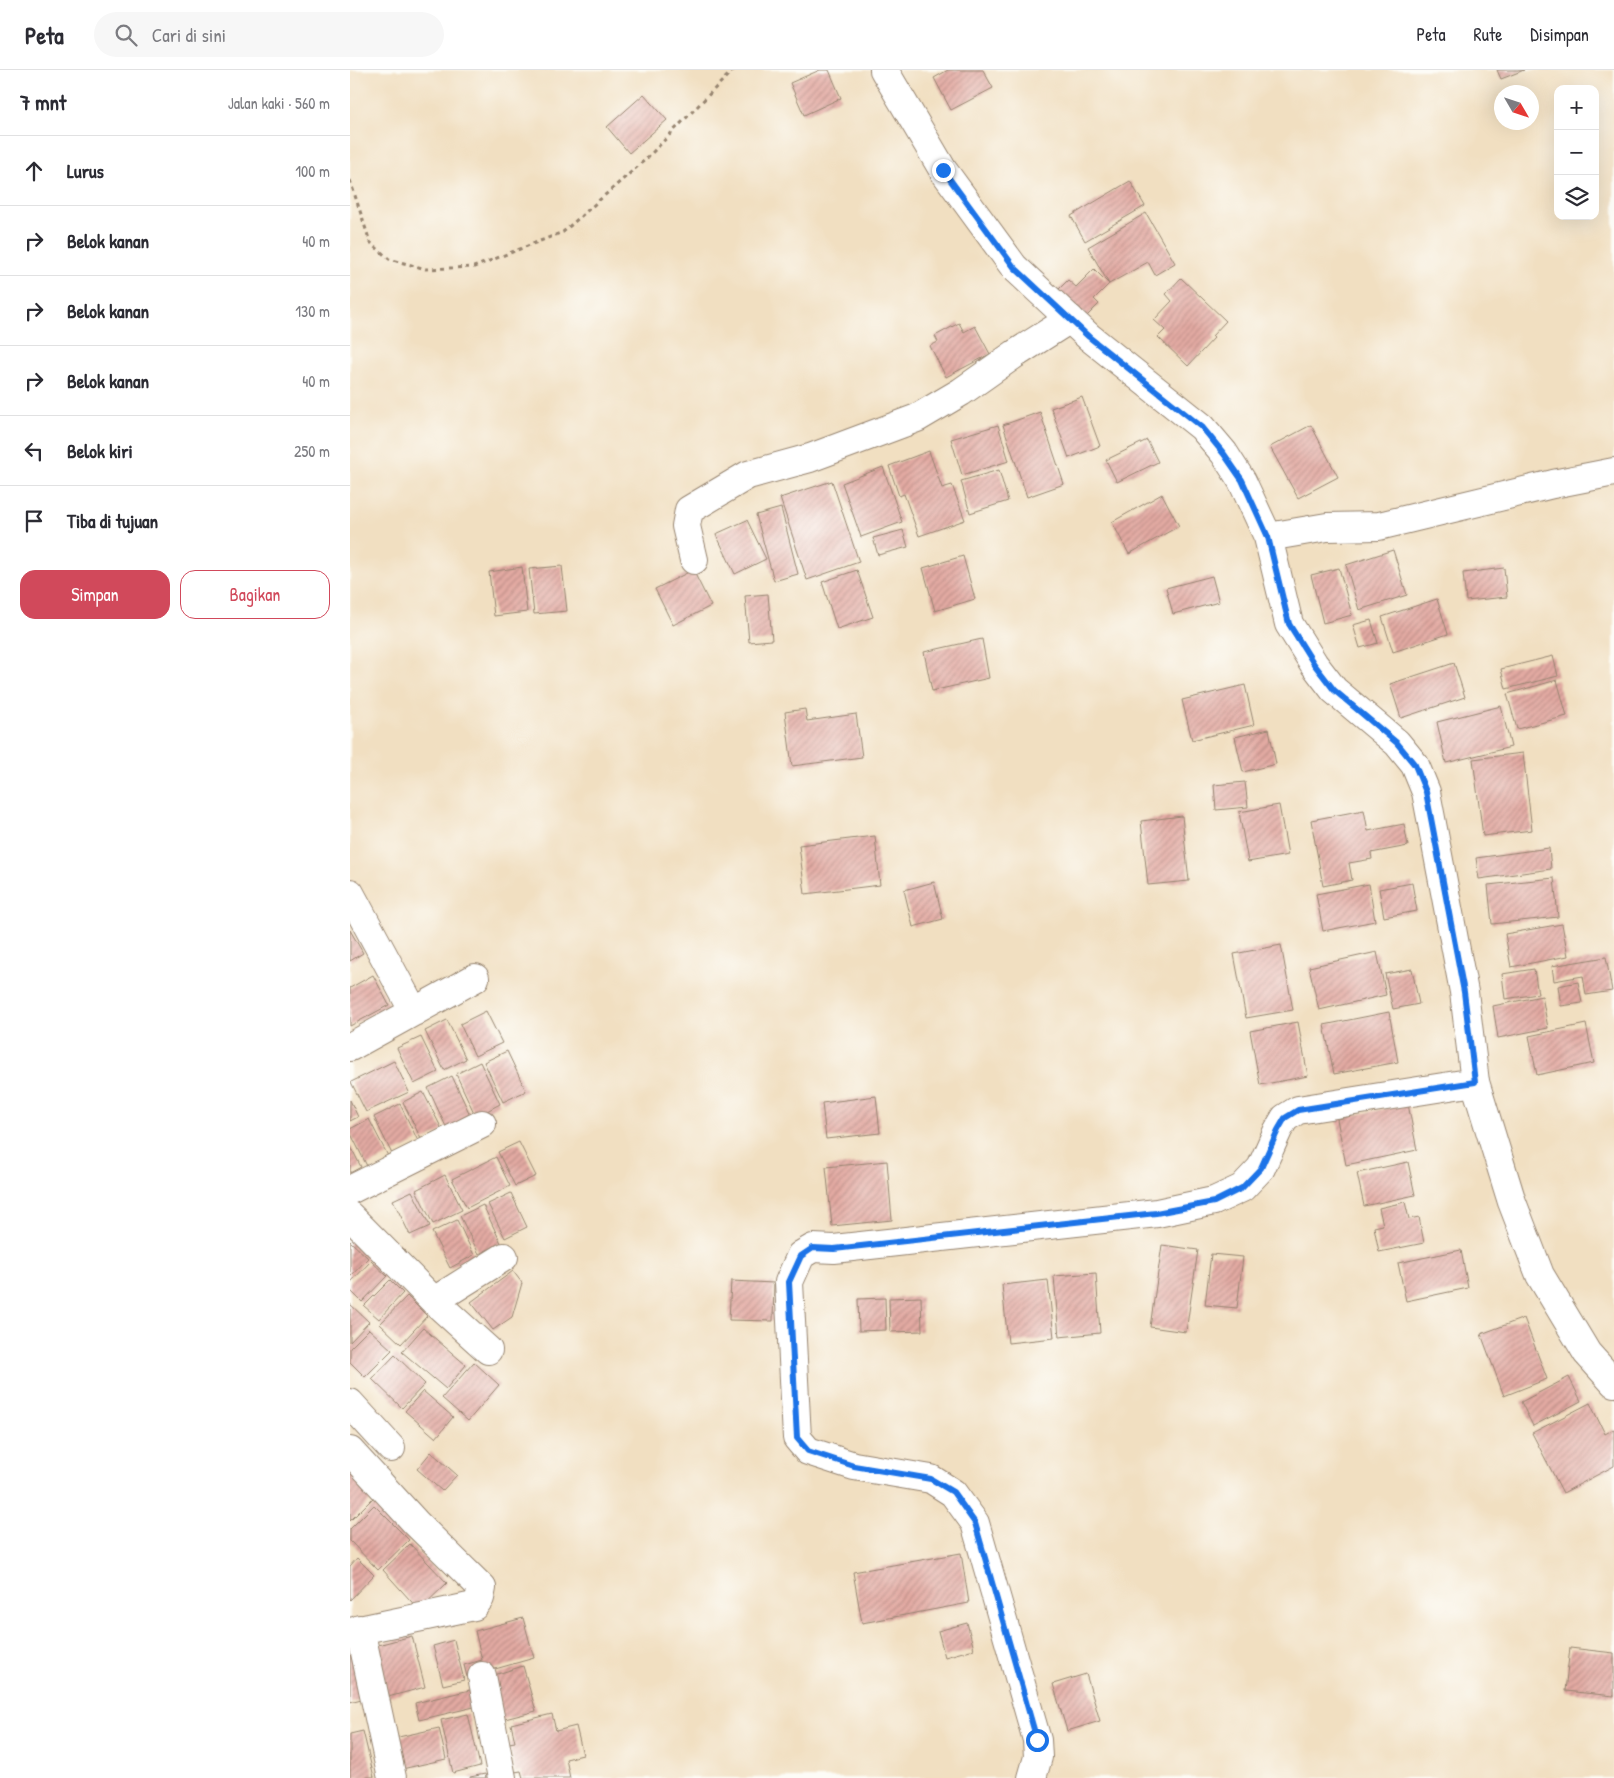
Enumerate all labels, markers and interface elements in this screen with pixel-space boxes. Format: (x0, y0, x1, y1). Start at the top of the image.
search box (94, 12, 444, 57)
text: Peta (25, 19, 64, 51)
icon: search (112, 21, 140, 49)
text: Cari di sini (152, 22, 226, 48)
text: Peta (1417, 22, 1446, 47)
text: Rute (1474, 22, 1502, 47)
text: Disimpan (1530, 22, 1589, 47)
north arrow (1494, 85, 1539, 130)
map controls (1554, 85, 1599, 220)
button: + (1554, 85, 1599, 130)
text: 7 mnt (20, 88, 66, 117)
text: Jalan kaki · 560 m (228, 92, 330, 114)
button: − (1554, 130, 1599, 175)
icon: ahead (20, 157, 48, 185)
text: Lurus (67, 158, 104, 184)
route end (932, 159, 955, 182)
text: 100 m (295, 160, 330, 182)
button: layers (1554, 175, 1599, 220)
icon: right (20, 227, 48, 255)
text: Belok kanan (67, 228, 149, 254)
text: 40 m (302, 230, 330, 252)
icon: right (20, 297, 48, 325)
text: Belok kanan (67, 298, 149, 324)
text: 130 m (295, 300, 330, 322)
icon: right (20, 367, 48, 395)
text: Belok kanan (67, 368, 149, 394)
text: 40 m (302, 370, 330, 392)
icon: left (20, 437, 48, 465)
text: Belok kiri (67, 438, 133, 464)
text: 250 m (294, 440, 330, 462)
icon: arrive (20, 507, 48, 535)
text: Tiba di tujuan (67, 508, 158, 534)
button: Simpan (20, 570, 170, 619)
button: Bagikan (180, 570, 330, 619)
route start (1026, 1729, 1049, 1752)

